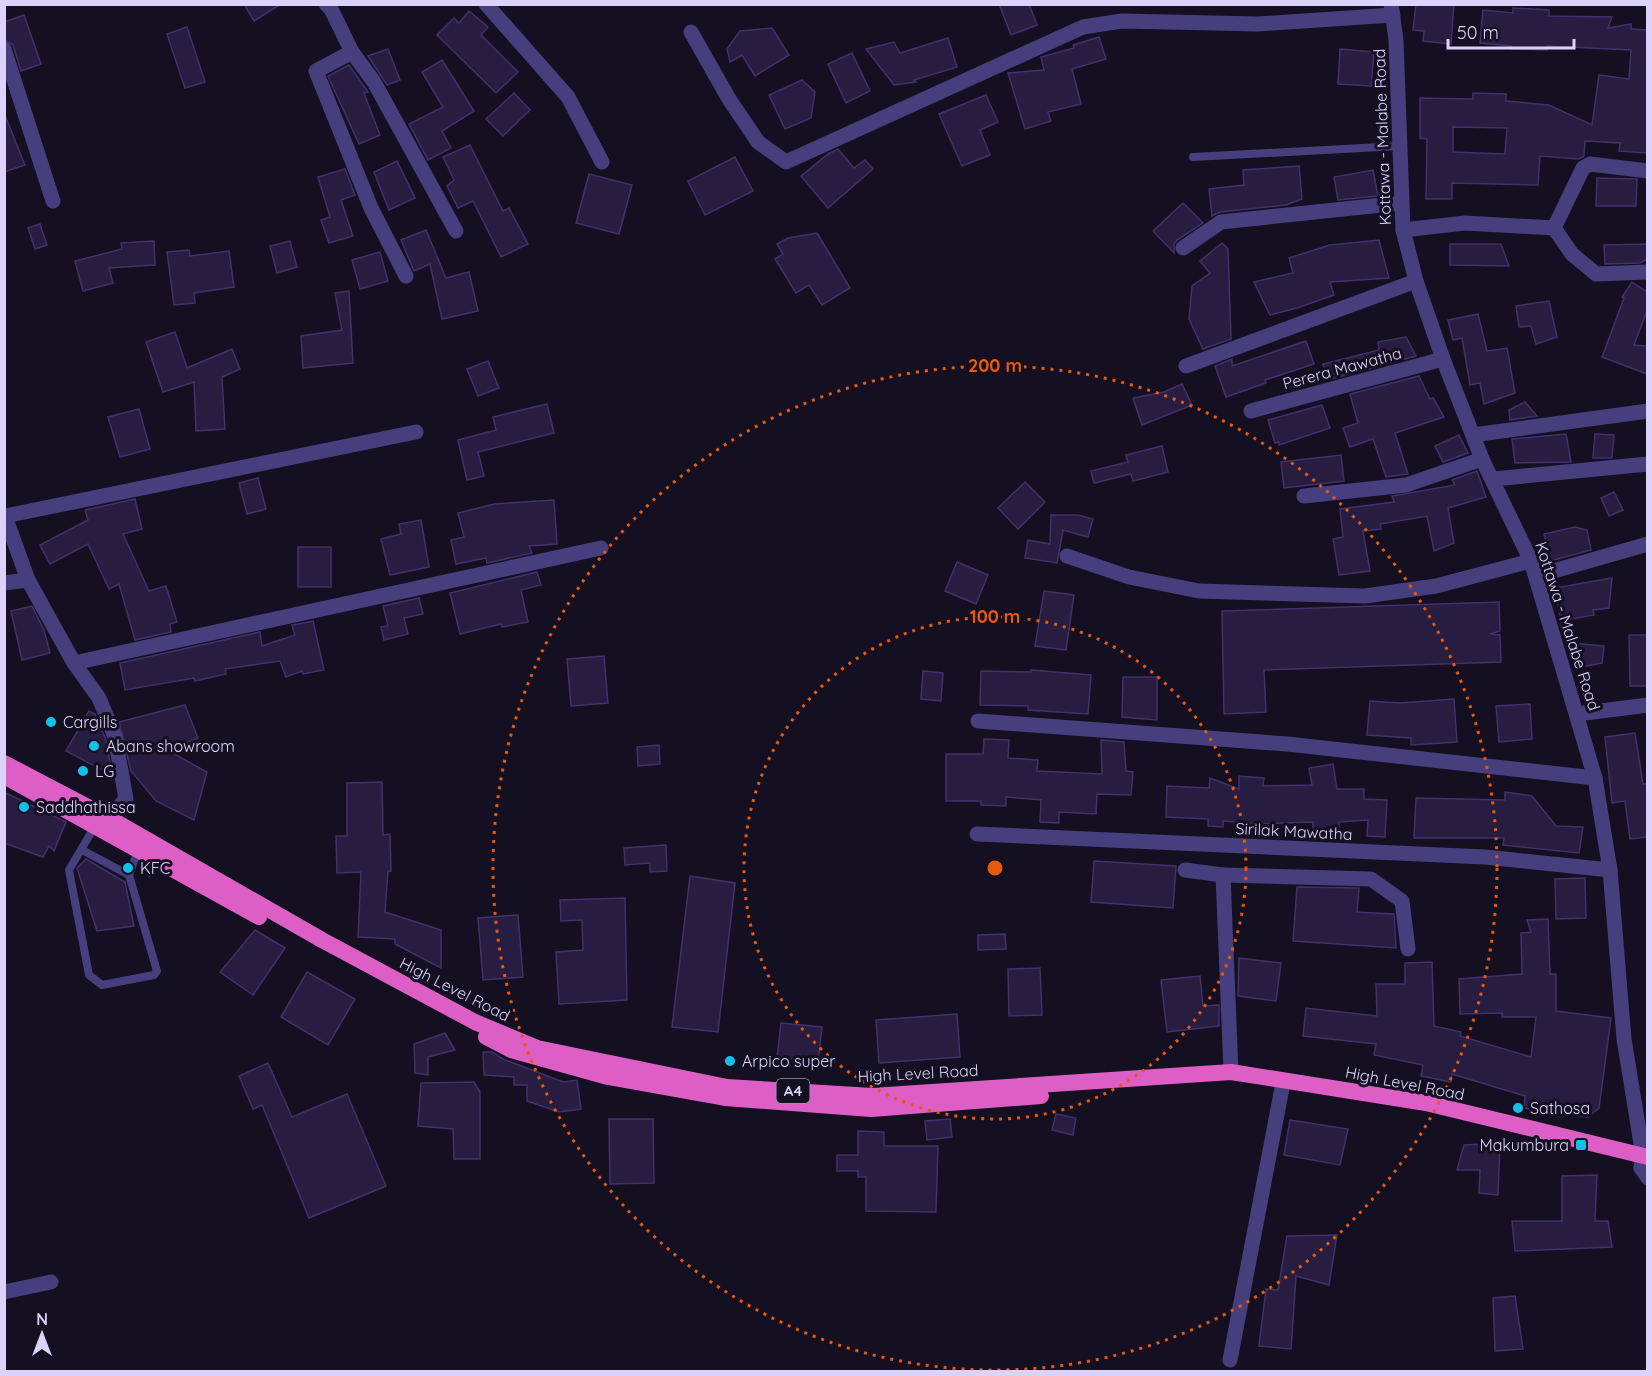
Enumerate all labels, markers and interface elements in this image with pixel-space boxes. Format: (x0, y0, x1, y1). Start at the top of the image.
scale bar (1448, 12, 1574, 50)
text: 50 m (1457, 21, 1499, 44)
street label: Kottawa - Malabe Road (1369, 48, 1395, 226)
street label: Perera Mawatha (1280, 343, 1404, 393)
text: 200 m (968, 354, 1022, 377)
street label: Kottawa - Malabe Road (1531, 539, 1605, 713)
text: 100 m (970, 605, 1020, 628)
place label: Cargills (63, 712, 117, 732)
marker: Cargills (44, 715, 58, 729)
place label: Abans showroom (106, 736, 235, 756)
marker: Abans showroom (87, 739, 101, 753)
place label: LG (95, 761, 114, 781)
marker: LG (76, 764, 90, 778)
place label: Saddhathissa (36, 797, 136, 817)
marker: Saddhathissa (17, 800, 31, 814)
street label: Sirilak Mawatha (1235, 818, 1353, 844)
place label: KFC (140, 858, 170, 878)
centre of rings (985, 858, 1005, 878)
marker: KFC (121, 861, 135, 875)
street label: High Level Road (397, 953, 513, 1025)
place label: Arpico super (742, 1051, 835, 1071)
marker: Arpico super (723, 1054, 737, 1068)
street label: High Level Road (857, 1060, 979, 1086)
street label: High Level Road (1344, 1062, 1466, 1104)
road number: A4 (776, 1079, 810, 1103)
place label: Sathosa (1530, 1098, 1590, 1118)
marker: Sathosa (1511, 1101, 1525, 1115)
place label: Makumbura (1479, 1135, 1569, 1155)
marker: Makumbura (1574, 1138, 1588, 1152)
north arrow (12, 1304, 72, 1364)
text: N (36, 1309, 48, 1329)

